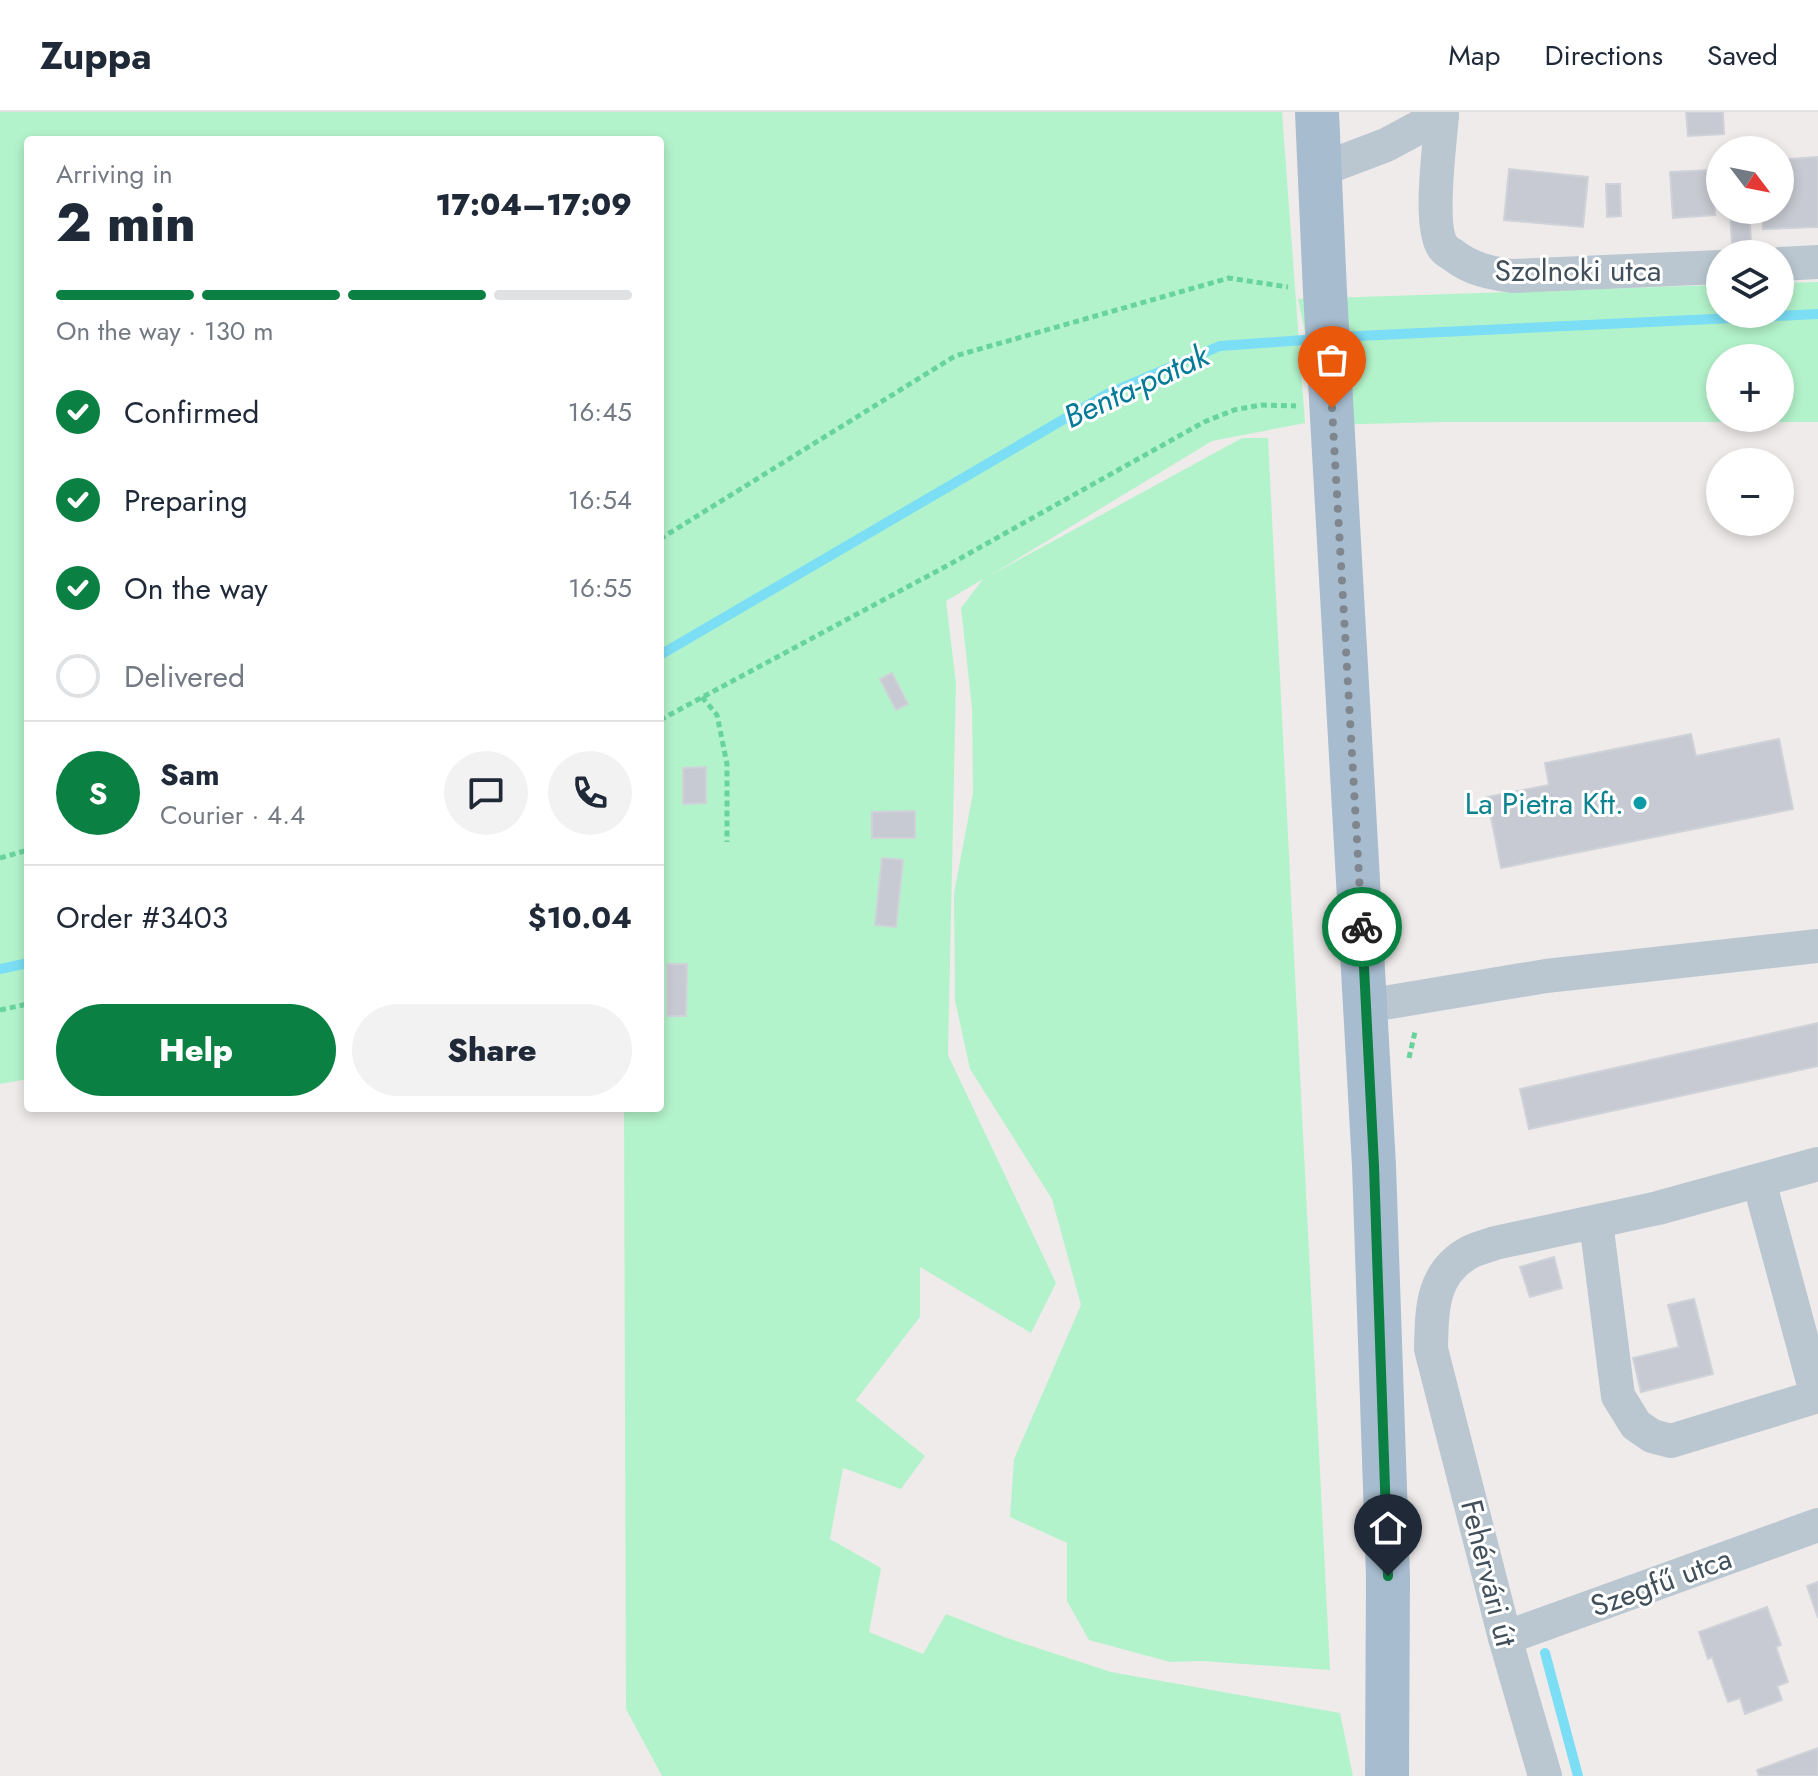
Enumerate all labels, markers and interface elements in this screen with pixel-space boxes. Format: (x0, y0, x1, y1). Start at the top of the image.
text: Zuppa (40, 28, 152, 83)
text: Map (1448, 35, 1500, 76)
text: Directions (1544, 35, 1663, 76)
text: Saved (1707, 35, 1778, 76)
north arrow (1706, 136, 1794, 224)
map controls (1706, 136, 1794, 536)
text: Arriving in (56, 155, 173, 193)
text: 17:04–17:09 (435, 183, 632, 226)
text: 2 min (56, 185, 196, 261)
button: layers (1706, 240, 1794, 328)
street label: Szolnoki utca (1495, 249, 1661, 292)
text: On the way · 130 m (56, 312, 274, 350)
pin (1298, 326, 1366, 408)
water label: Benta-patak (1056, 332, 1217, 440)
icon: bag (1310, 338, 1354, 382)
button: + (1706, 344, 1794, 432)
icon: check (56, 390, 100, 434)
text: Confirmed (124, 391, 259, 434)
text: 16:45 (568, 393, 632, 431)
button: − (1706, 448, 1794, 536)
icon: check (56, 478, 100, 522)
text: Preparing (124, 479, 248, 522)
text: 16:54 (568, 481, 632, 519)
icon: check (56, 566, 100, 610)
text: On the way (124, 567, 268, 610)
text: 16:55 (568, 569, 632, 607)
text: Delivered (124, 655, 245, 698)
button: chat (444, 751, 528, 835)
button: phone (548, 751, 632, 835)
text: Sam (160, 753, 220, 796)
text: S (89, 772, 107, 815)
place label: La Pietra Kft. (1465, 782, 1624, 825)
marker: La Pietra Kft. (1631, 794, 1649, 812)
text: Courier · 4.4 (160, 796, 305, 834)
courier (1322, 887, 1402, 967)
text: Order #3403 (56, 896, 228, 939)
text: $10.04 (528, 896, 632, 939)
icon: bike (1340, 905, 1384, 949)
button: Help (56, 1004, 336, 1096)
button: Share (352, 1004, 632, 1096)
pin (1354, 1494, 1422, 1576)
street label: Fehérvári út (1450, 1495, 1528, 1652)
icon: home (1366, 1506, 1410, 1550)
street label: Szegfű utca (1584, 1537, 1738, 1627)

